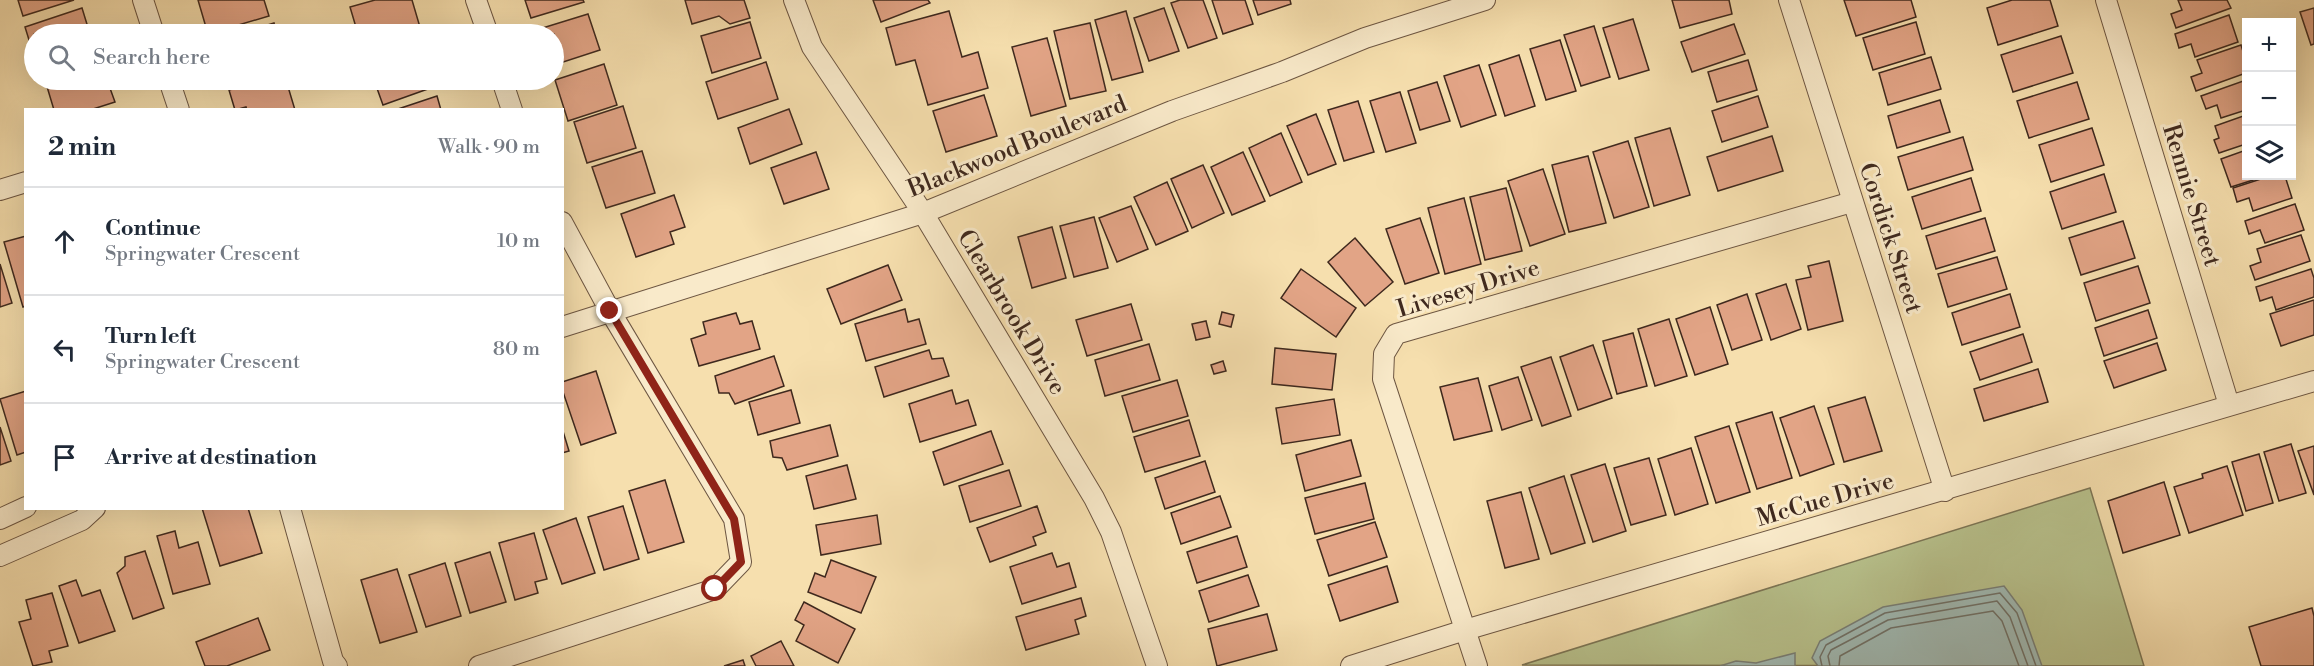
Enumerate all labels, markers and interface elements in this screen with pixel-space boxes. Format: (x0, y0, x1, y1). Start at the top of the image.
map controls (2242, 18, 2296, 180)
button: + (2242, 18, 2296, 72)
search box (24, 24, 564, 90)
icon: search (45, 41, 78, 74)
text: Search here (93, 44, 210, 71)
button: − (2242, 72, 2296, 126)
street label: Blackwood Boulevard (903, 89, 1132, 205)
street label: Rennie Street (2155, 120, 2227, 271)
button: layers (2242, 126, 2296, 180)
text: 2 min (48, 131, 116, 163)
text: Walk · 90 m (438, 135, 540, 160)
street label: Cordick Street (1852, 159, 1929, 318)
text: Continue (105, 215, 201, 242)
street label: Clearbrook Drive (950, 224, 1072, 401)
icon: ahead (48, 225, 81, 258)
text: 10 m (497, 229, 540, 254)
text: Springwater Crescent (105, 242, 300, 267)
street label: Livesey Drive (1393, 253, 1543, 325)
route end (596, 297, 622, 323)
text: Turn left (105, 323, 196, 350)
icon: left (48, 333, 81, 366)
text: 80 m (493, 337, 540, 362)
text: Springwater Crescent (105, 350, 300, 375)
icon: arrive (48, 441, 81, 474)
text: Arrive at destination (105, 444, 317, 471)
street label: McCue Drive (1753, 466, 1898, 534)
route start (701, 575, 727, 601)

